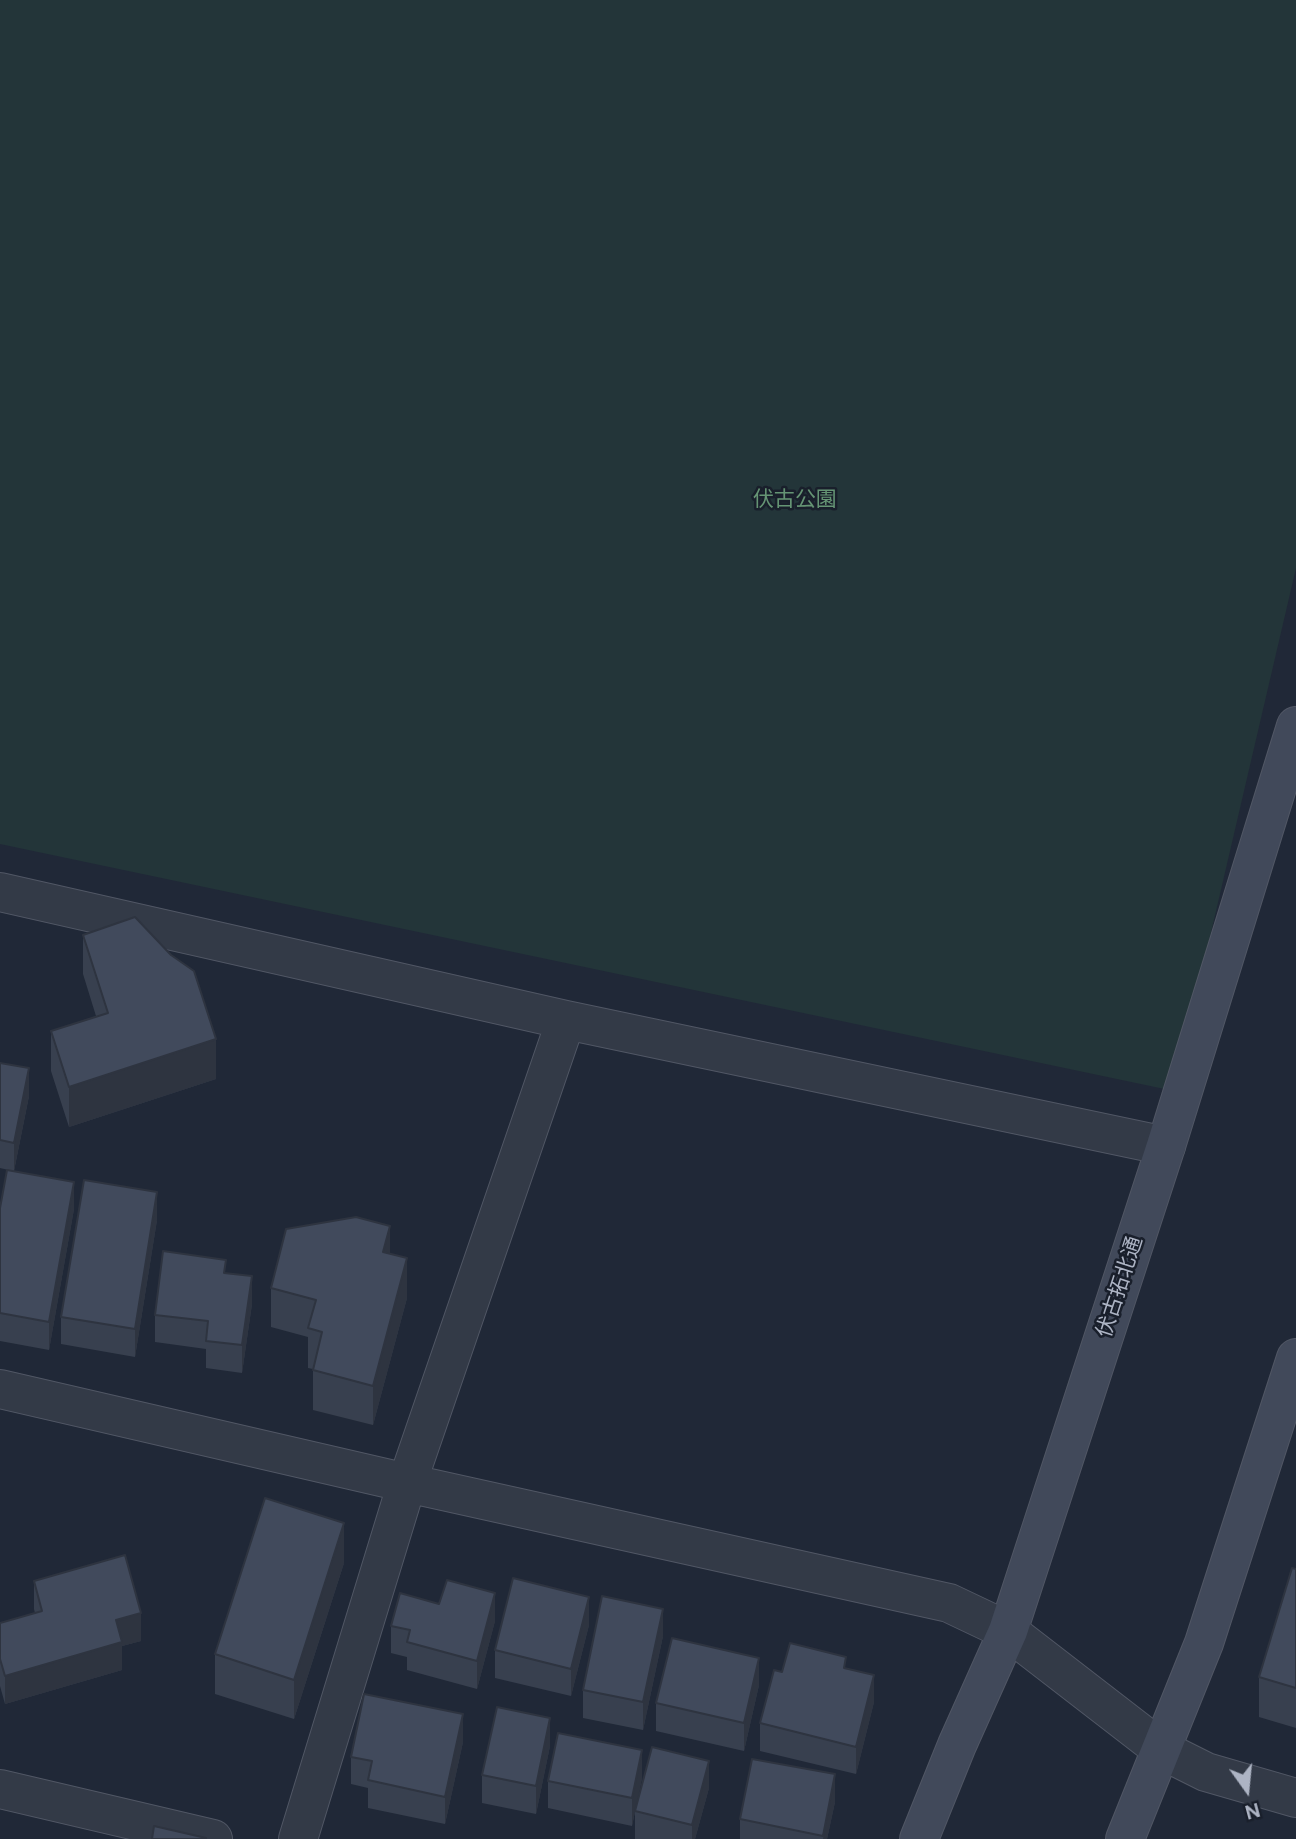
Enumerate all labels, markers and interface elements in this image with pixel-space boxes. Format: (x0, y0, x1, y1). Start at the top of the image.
park label: 伏古公園 (753, 487, 837, 513)
street label: 伏古拓北通 (1092, 1233, 1148, 1341)
north arrow (1212, 1755, 1282, 1825)
text: N (1242, 1798, 1263, 1824)

